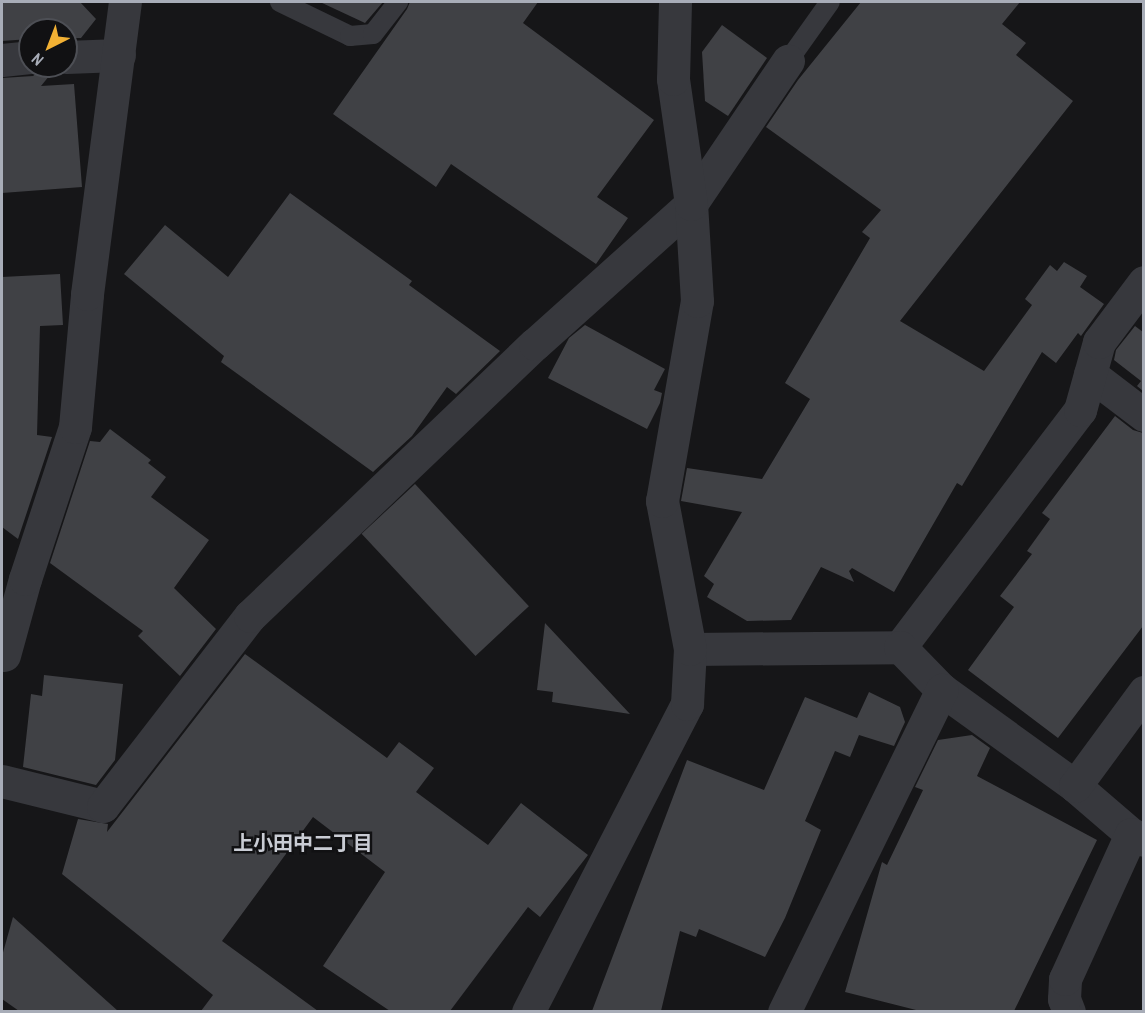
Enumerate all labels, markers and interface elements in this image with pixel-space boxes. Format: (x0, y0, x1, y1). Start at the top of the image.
north arrow (18, 18, 78, 78)
text: N (26, 49, 48, 71)
district label: 上小田中二丁目 (233, 830, 373, 854)

